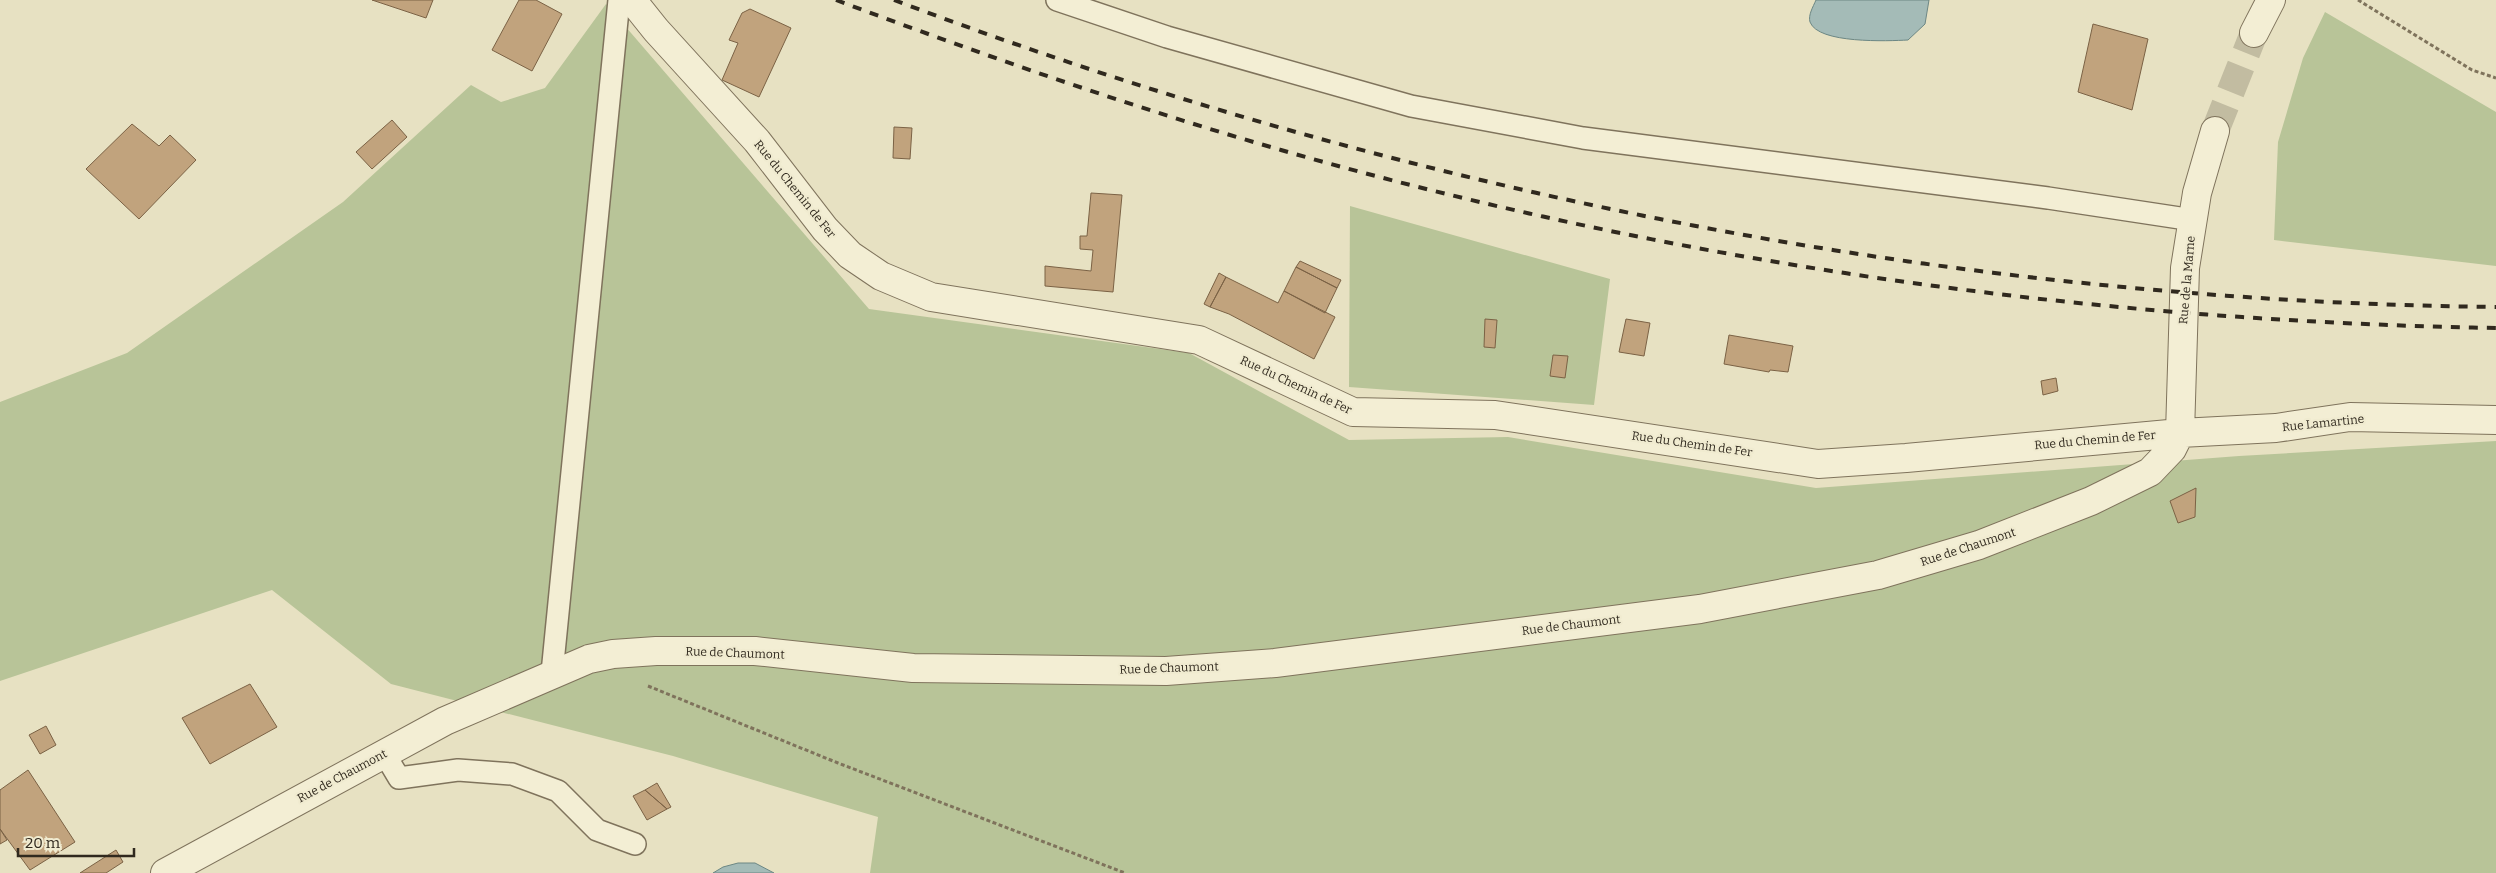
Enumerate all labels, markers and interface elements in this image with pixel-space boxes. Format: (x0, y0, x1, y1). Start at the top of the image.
street label: Rue du Chemin de Fer (751, 137, 839, 241)
street label: Rue de la Marne (2176, 235, 2198, 325)
street label: Rue du Chemin de Fer (1238, 353, 1355, 417)
street label: Rue Lamartine (2281, 412, 2365, 434)
street label: Rue du Chemin de Fer (2034, 428, 2157, 452)
street label: Rue du Chemin de Fer (1631, 429, 1754, 459)
street label: Rue de Chaumont (1919, 525, 2018, 569)
street label: Rue de Chaumont (1521, 612, 1622, 638)
street label: Rue de Chaumont (685, 644, 786, 662)
street label: Rue de Chaumont (1119, 659, 1220, 677)
street label: Rue de Chaumont (295, 746, 390, 806)
scale bar (18, 826, 134, 858)
text: 20 m (25, 834, 61, 852)

